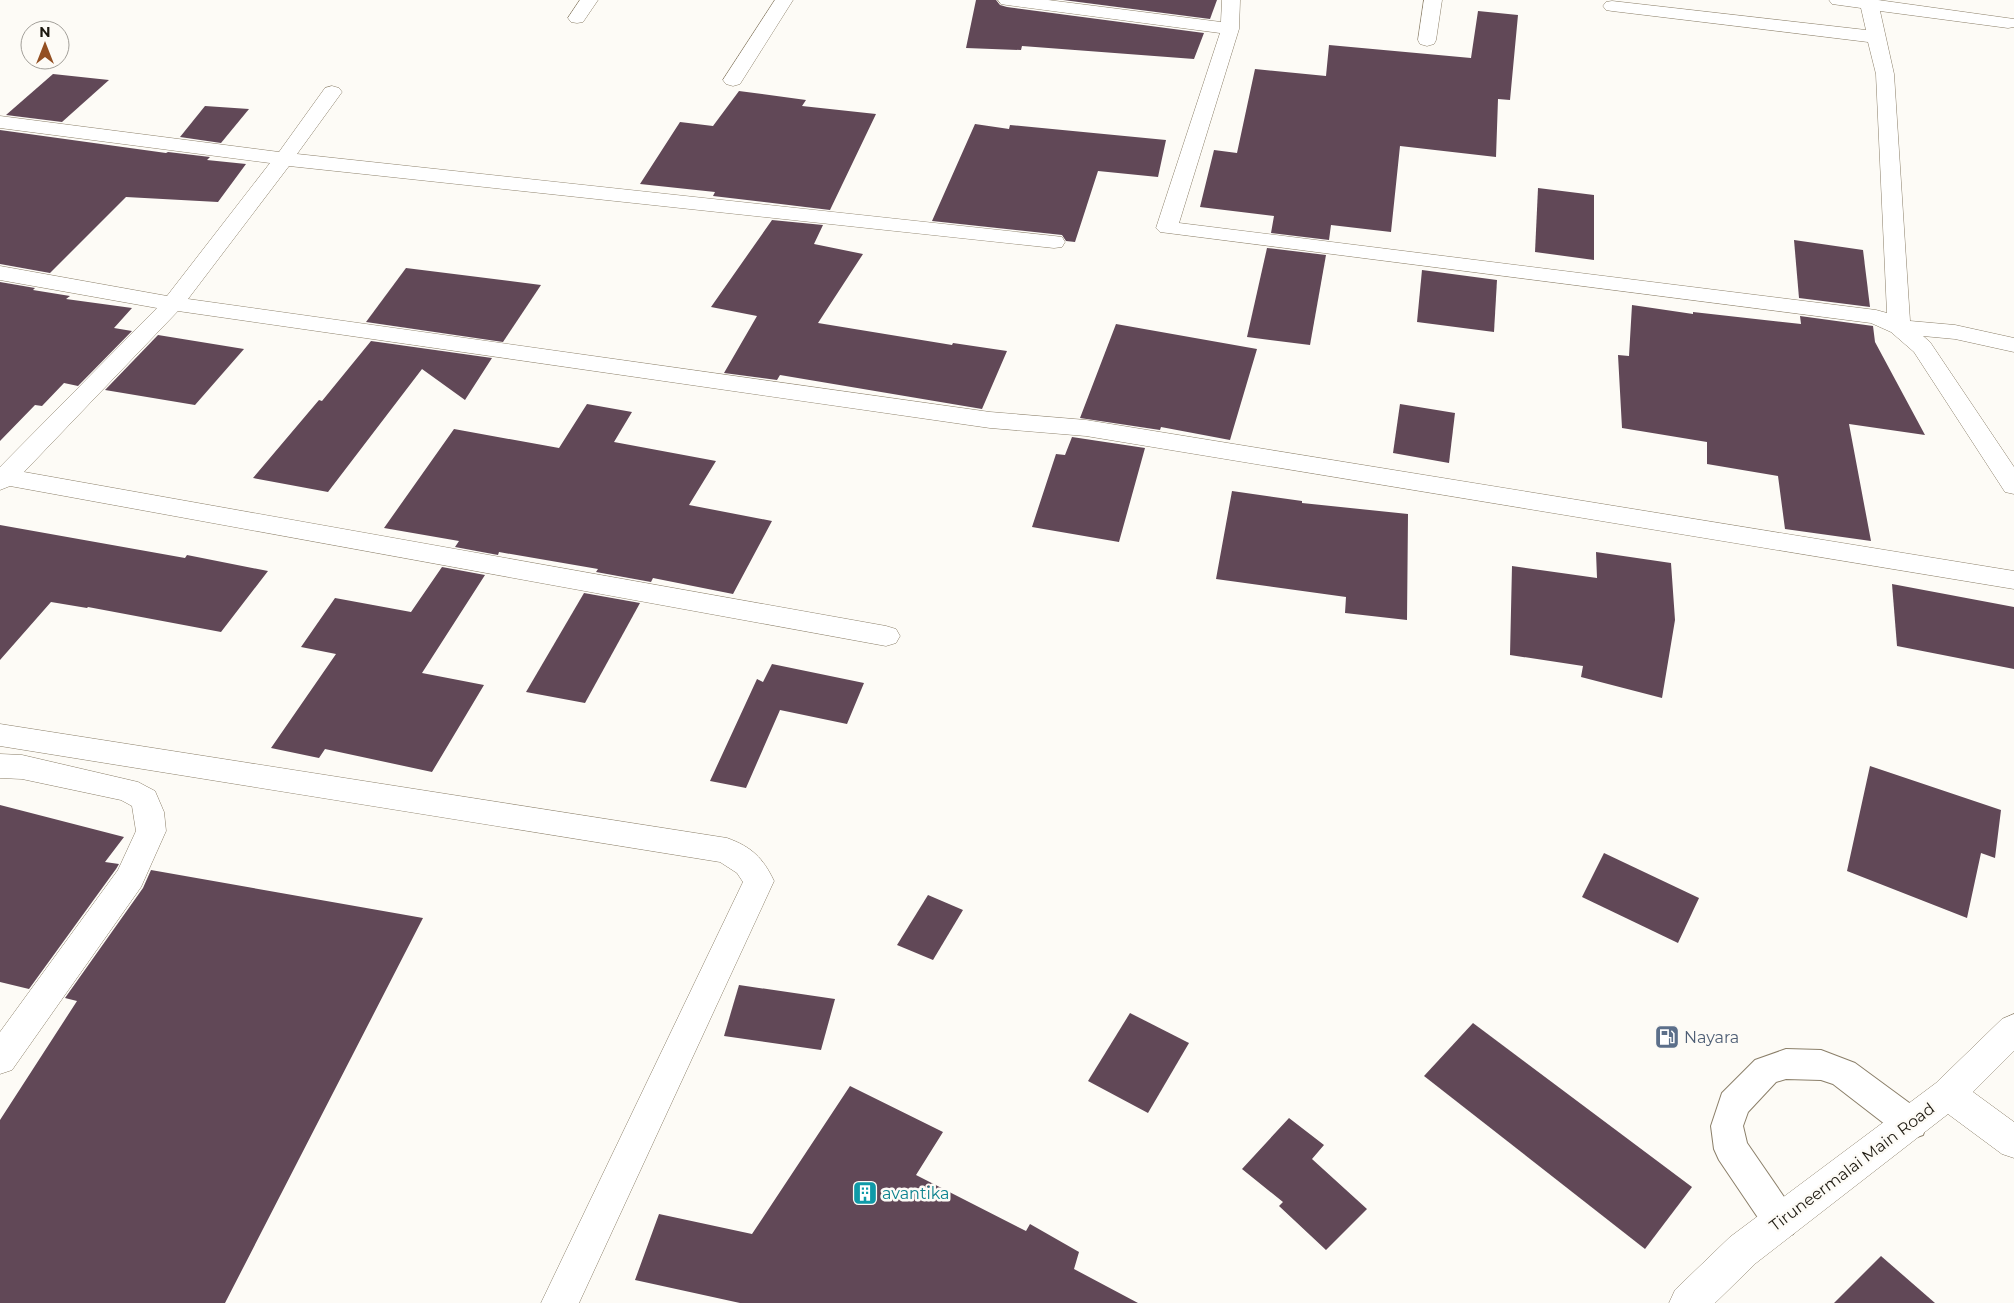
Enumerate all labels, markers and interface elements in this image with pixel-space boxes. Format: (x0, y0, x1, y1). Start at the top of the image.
north arrow (20, 20, 70, 70)
text: N (39, 23, 51, 41)
fuel station icon: Nayara (1654, 1024, 1680, 1050)
place label: Nayara (1684, 1028, 1739, 1047)
street label: Tiruneermalai Main Road (1766, 1099, 1938, 1235)
building icon: avantika (852, 1180, 878, 1206)
place label: avantika (882, 1184, 950, 1203)

